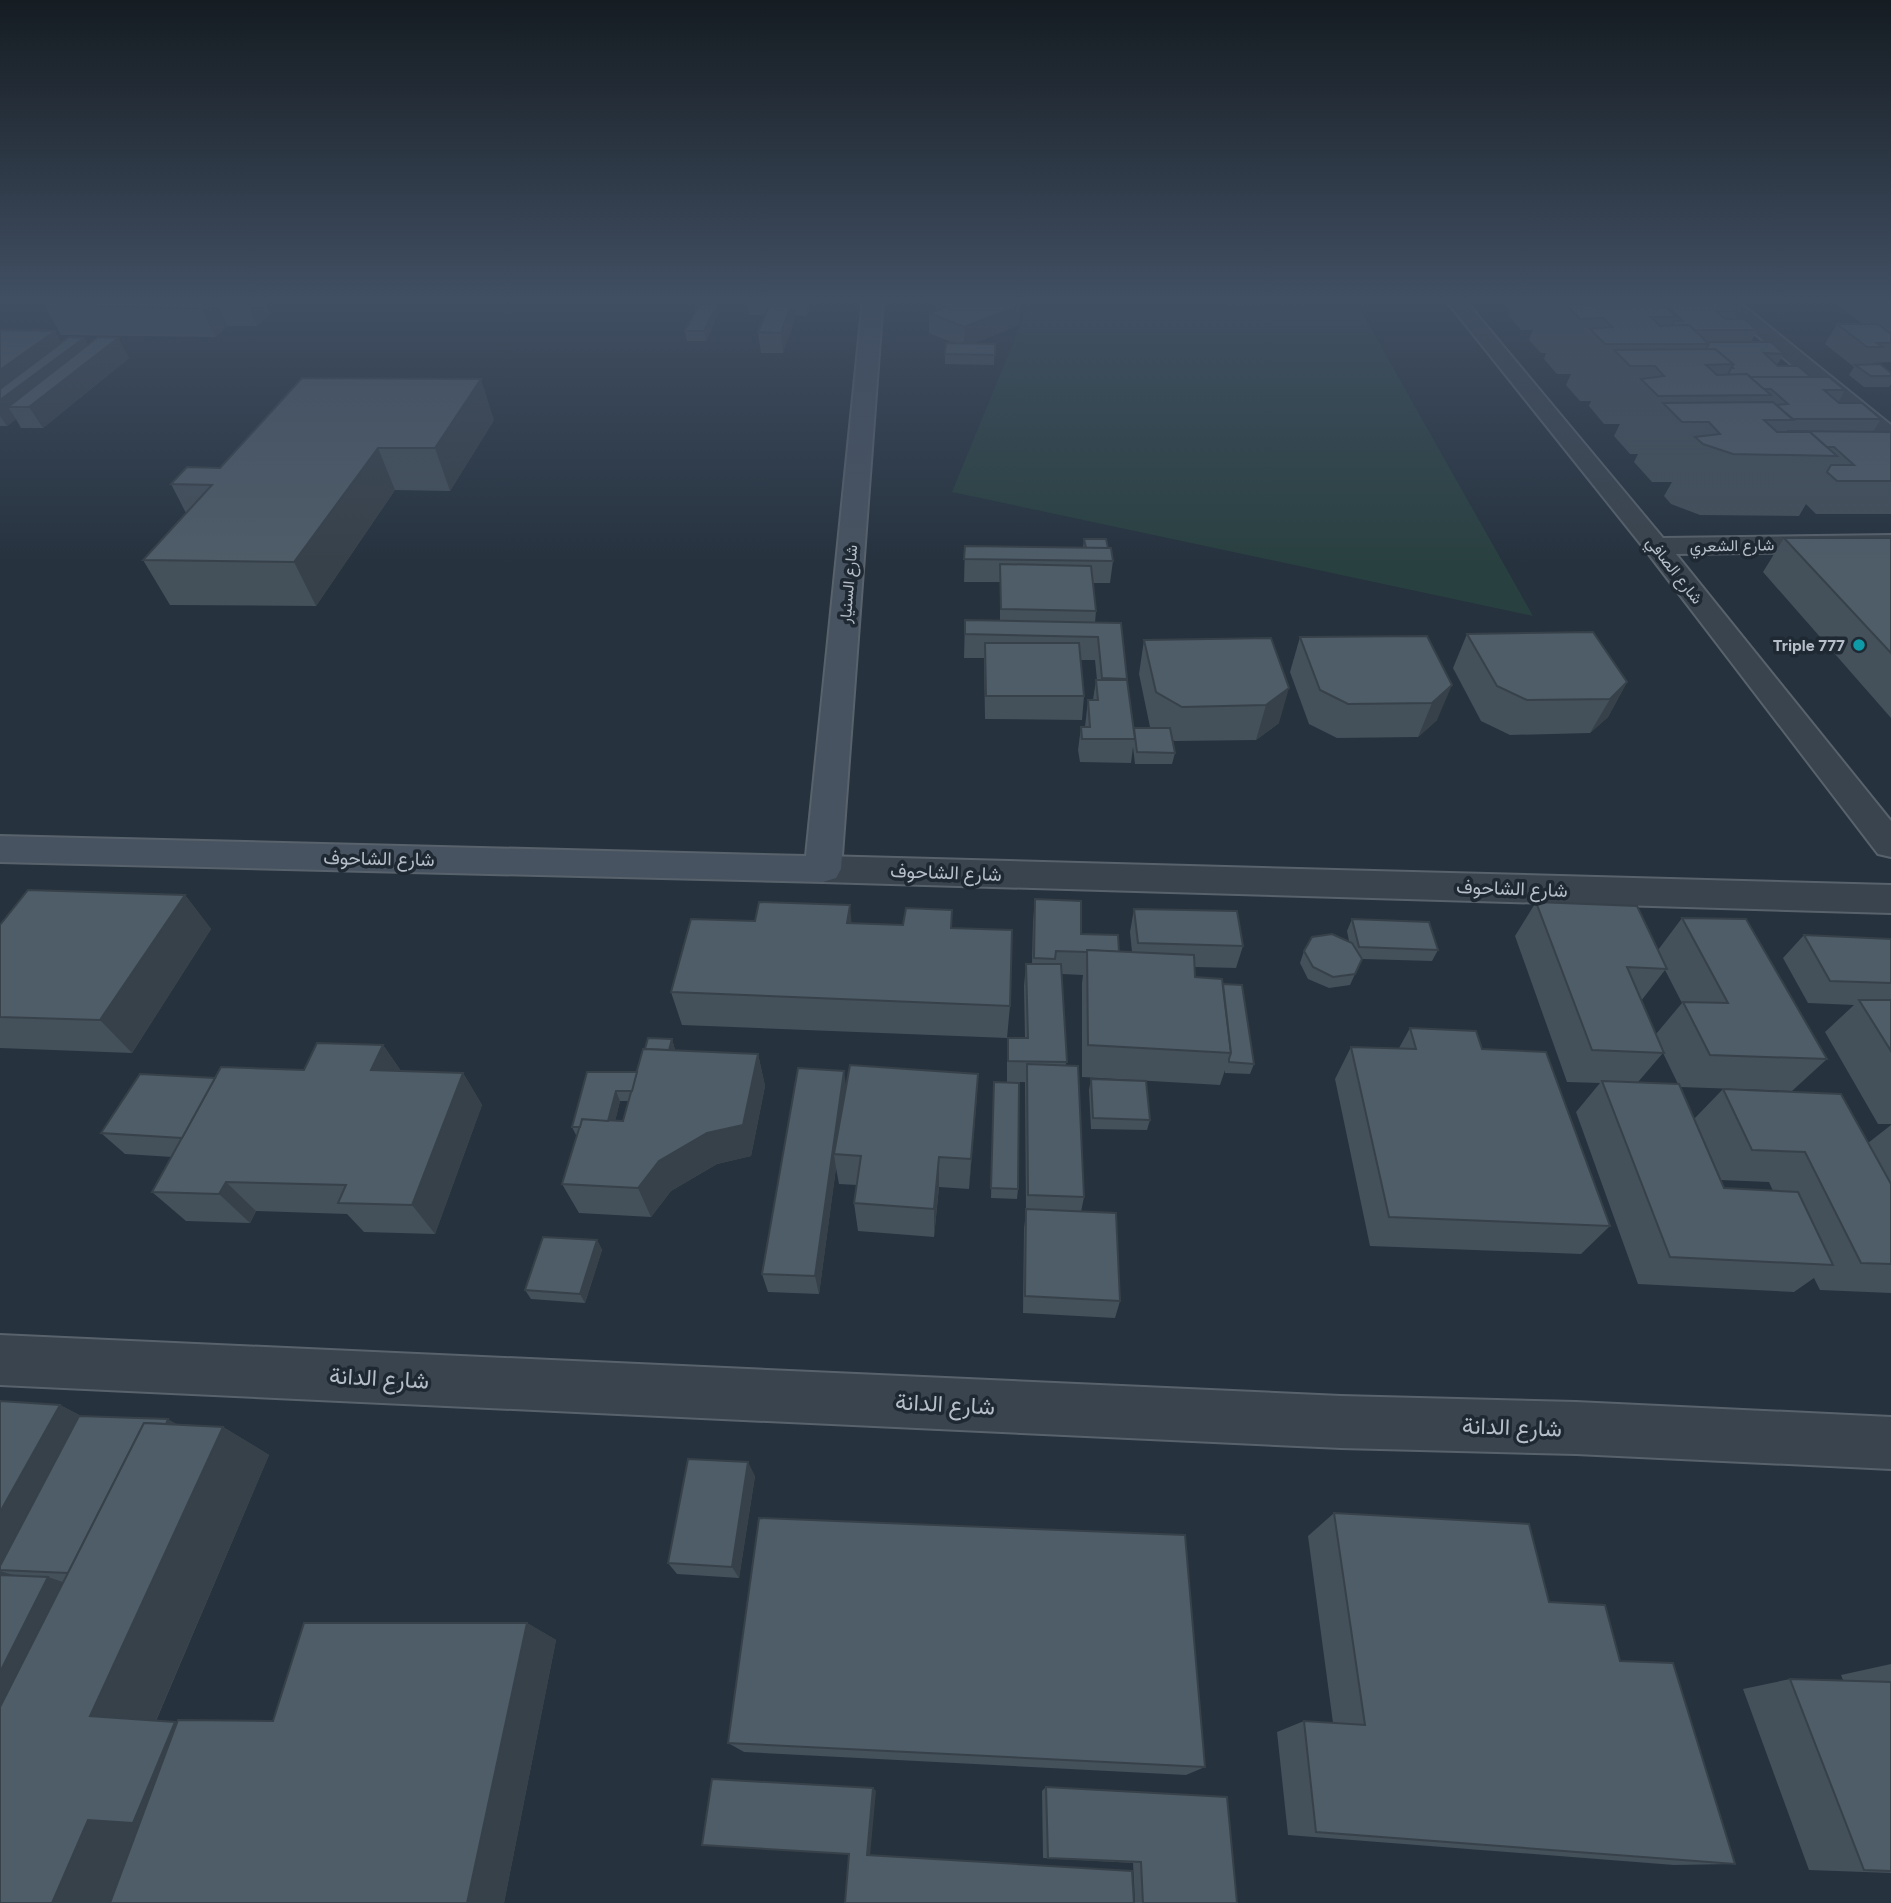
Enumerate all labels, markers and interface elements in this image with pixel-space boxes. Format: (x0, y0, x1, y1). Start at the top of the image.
street label: شارع الصافي (1639, 533, 1707, 610)
street label: شارع الشعري (1690, 535, 1775, 560)
street label: شارع السنيار (836, 544, 863, 625)
place label: Triple 777 (1773, 636, 1845, 655)
marker: Triple 777 (1851, 637, 1867, 653)
street label: شارع الشاحوف (323, 846, 435, 872)
street label: شارع الشاحوف (890, 859, 1002, 887)
street label: شارع الشاحوف (1456, 875, 1568, 903)
street label: شارع الدانة (328, 1361, 430, 1397)
street label: شارع الدانة (894, 1387, 996, 1423)
street label: شارع الدانة (1461, 1411, 1562, 1445)

